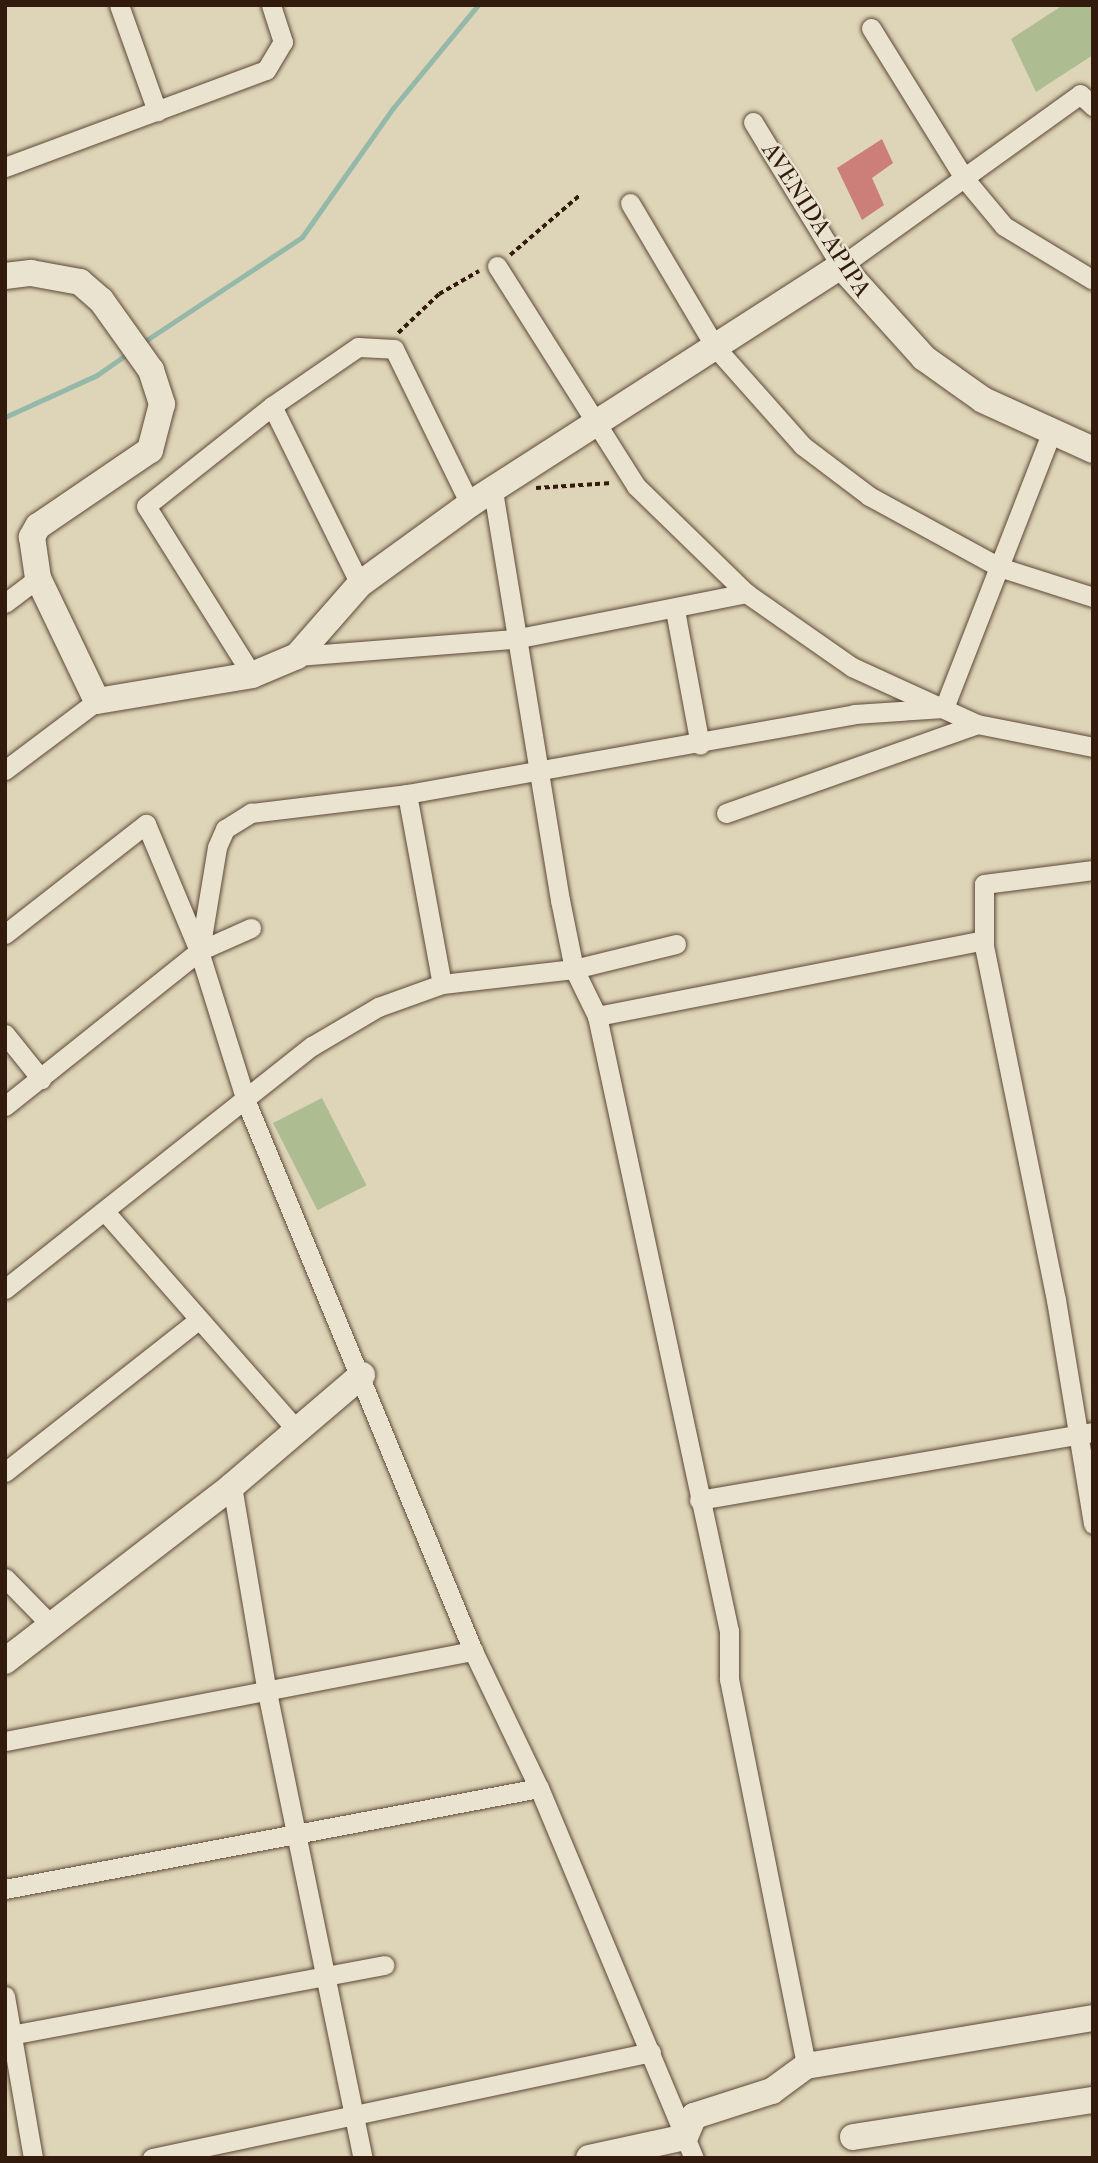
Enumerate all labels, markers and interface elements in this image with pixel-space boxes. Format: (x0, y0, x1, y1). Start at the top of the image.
street label: AVENIDA APIPA (755, 137, 877, 303)

